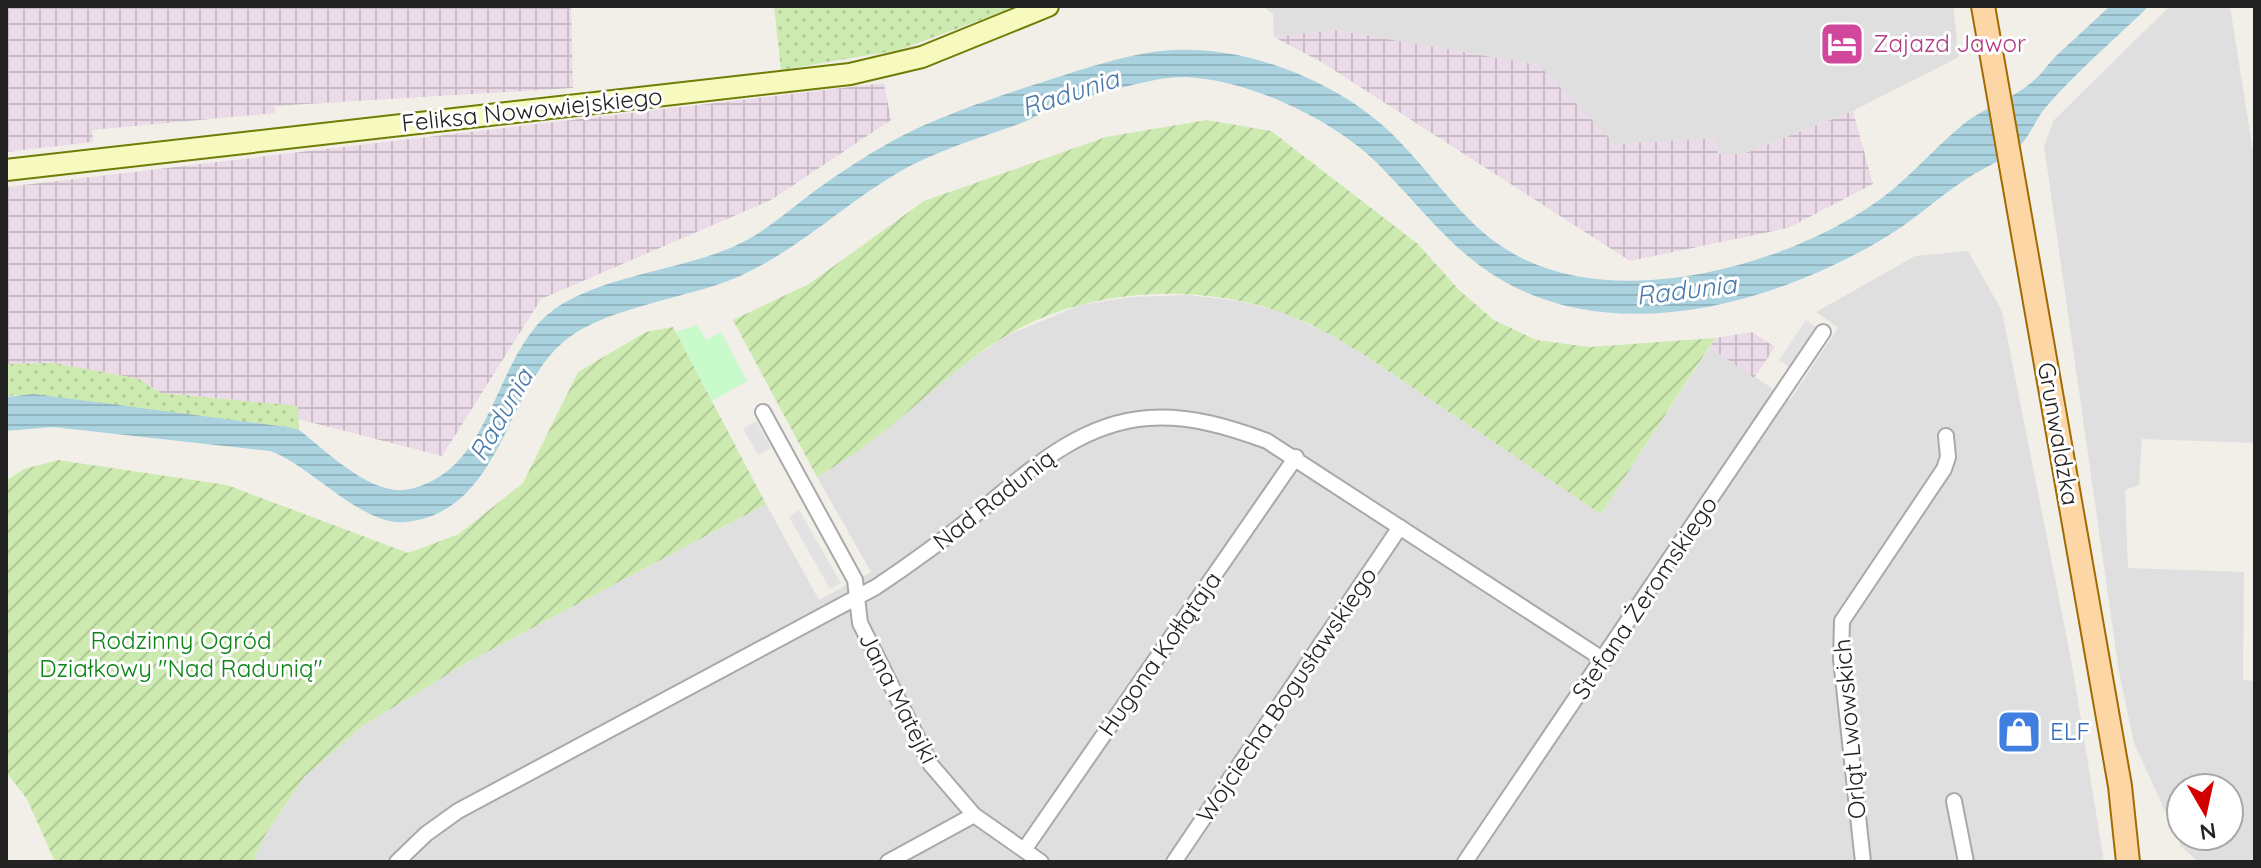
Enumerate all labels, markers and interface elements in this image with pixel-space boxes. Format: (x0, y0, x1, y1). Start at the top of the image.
hotel icon: Zajazd Jawor (1818, 20, 1866, 68)
place label: Zajazd Jawor (1873, 28, 2026, 58)
water label: Radunia (1017, 61, 1124, 124)
street label: Feliksa Nowowiejskiego (400, 80, 664, 138)
water label: Radunia (1634, 267, 1739, 312)
street label: Grunwaldzka (2032, 360, 2086, 508)
water label: Radunia (461, 362, 541, 467)
street label: Nad Radunią (927, 442, 1060, 556)
street label: Stefana Żeromskiego (1565, 490, 1723, 705)
street label: Wojciecha Bogusławskiego (1189, 561, 1383, 828)
street label: Hugona Kołłątaja (1091, 565, 1227, 742)
park label: Rodzinny Ogród Działkowy "Nad Radunią" (39, 625, 323, 683)
street label: Jana Matejki (853, 627, 945, 768)
street label: Orląt Lwowskich (1826, 638, 1872, 820)
shop icon: ELF (1995, 708, 2043, 756)
place label: ELF (2050, 716, 2090, 746)
north arrow (2165, 772, 2245, 852)
text: N (2198, 817, 2218, 847)

